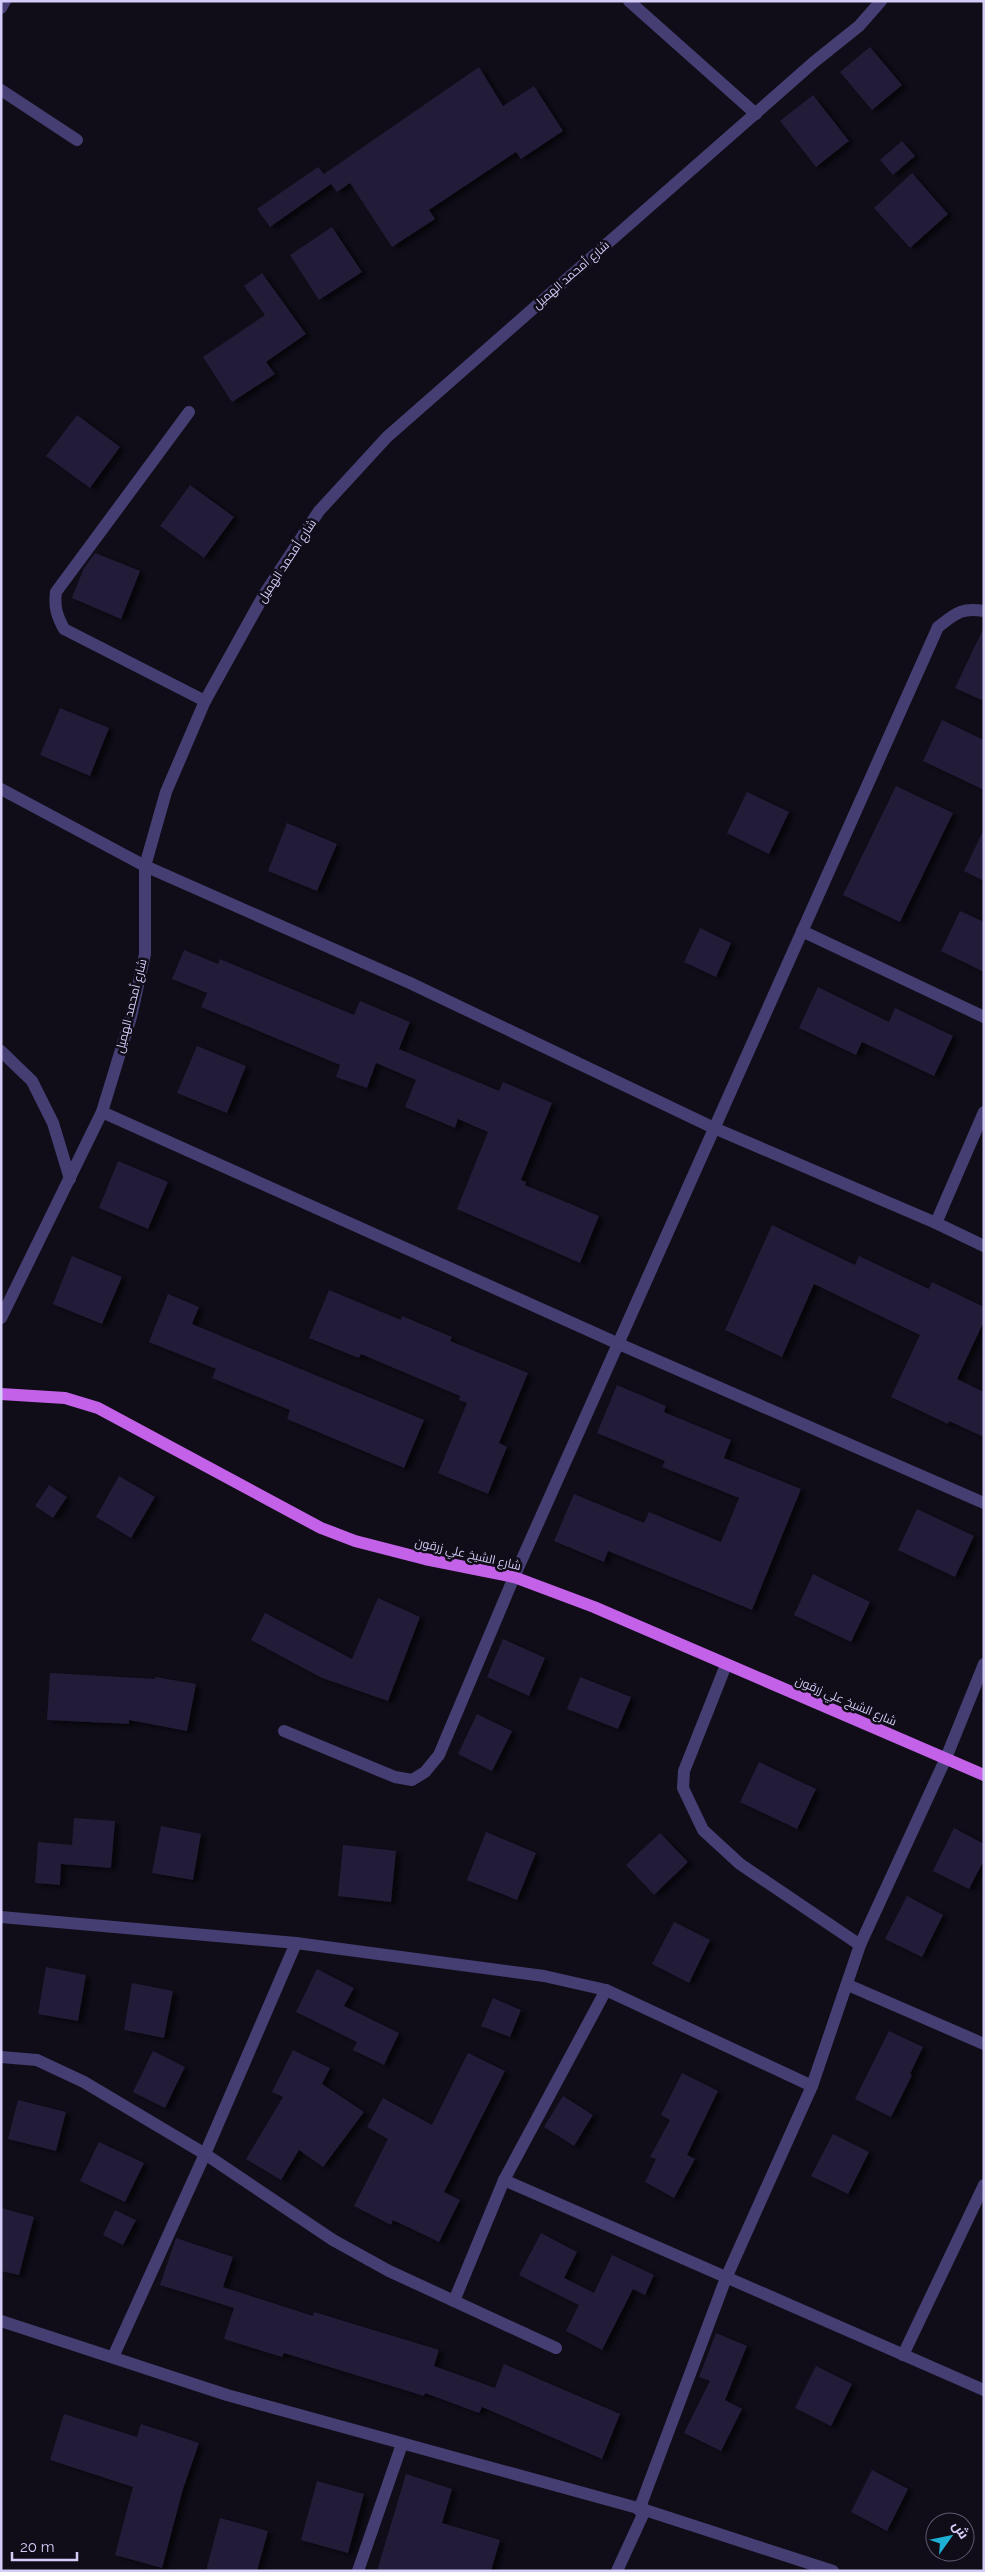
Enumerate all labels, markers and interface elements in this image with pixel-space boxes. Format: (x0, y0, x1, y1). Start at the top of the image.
street label: شارع أمحمد الهميل (529, 237, 613, 313)
street label: شارع أمحمد الهميل (254, 516, 320, 606)
street label: شارع أمحمد الهميل (112, 957, 150, 1055)
street label: شارع الشيخ علي زرقون (413, 1535, 523, 1576)
street label: شارع الشيخ علي زرقون (792, 1673, 899, 1731)
north arrow (925, 2512, 975, 2562)
text: ش (948, 2518, 973, 2542)
scale bar (12, 2530, 78, 2562)
text: 20 m (20, 2538, 55, 2556)

